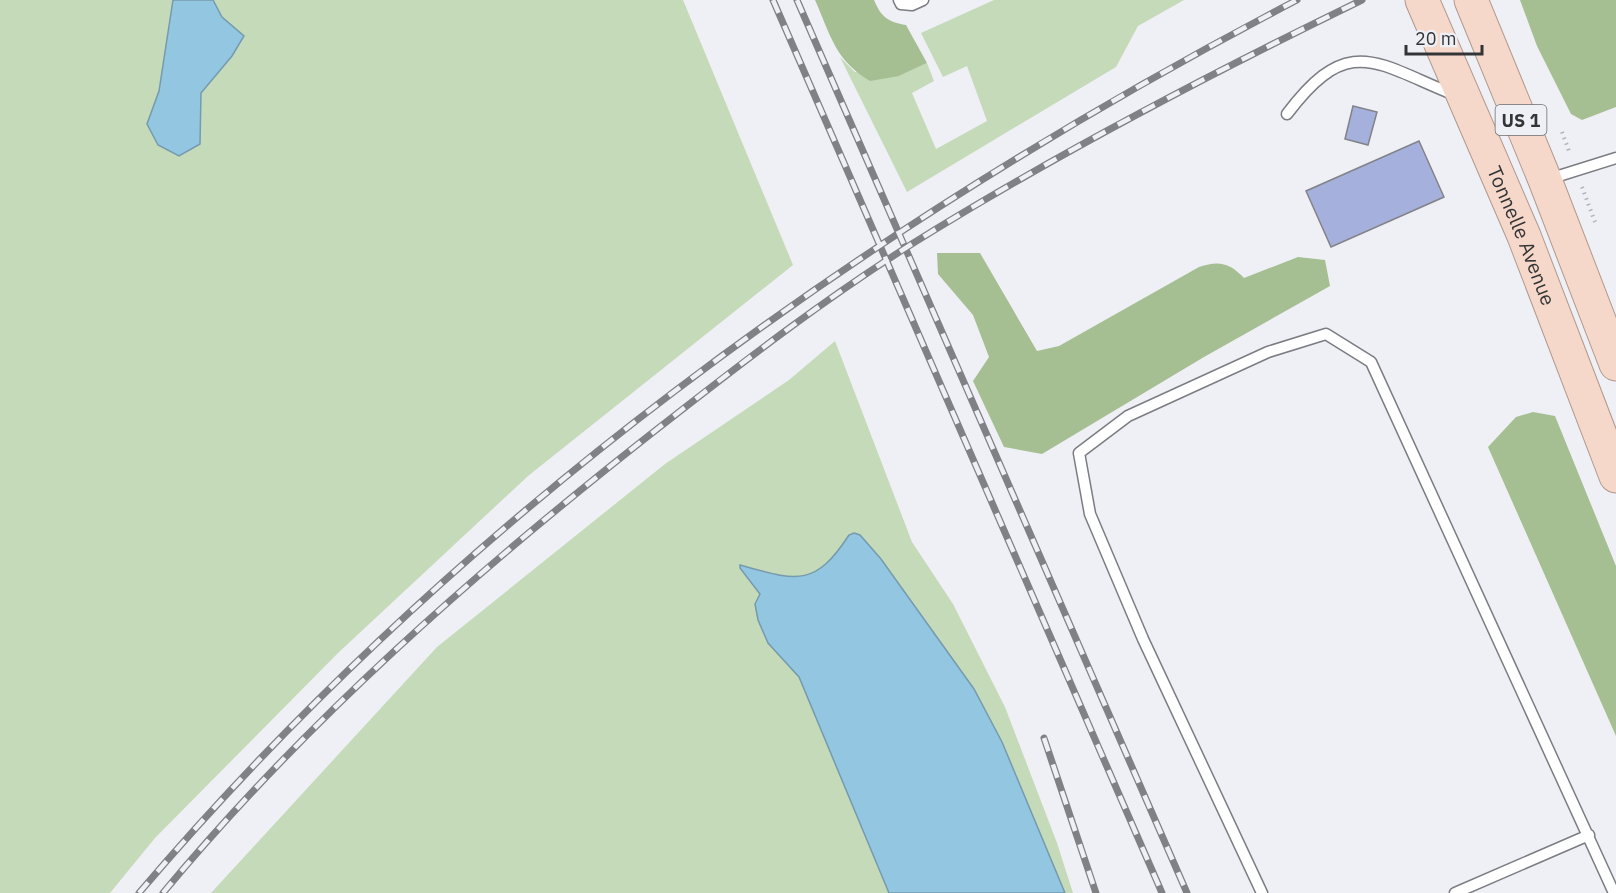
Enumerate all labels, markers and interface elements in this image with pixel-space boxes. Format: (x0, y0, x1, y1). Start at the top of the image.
scale bar (1406, 18, 1482, 56)
text: 20 m (1415, 27, 1457, 50)
road number: US 1 (1496, 105, 1546, 135)
street label: Tonnelle Avenue (1482, 162, 1563, 309)

